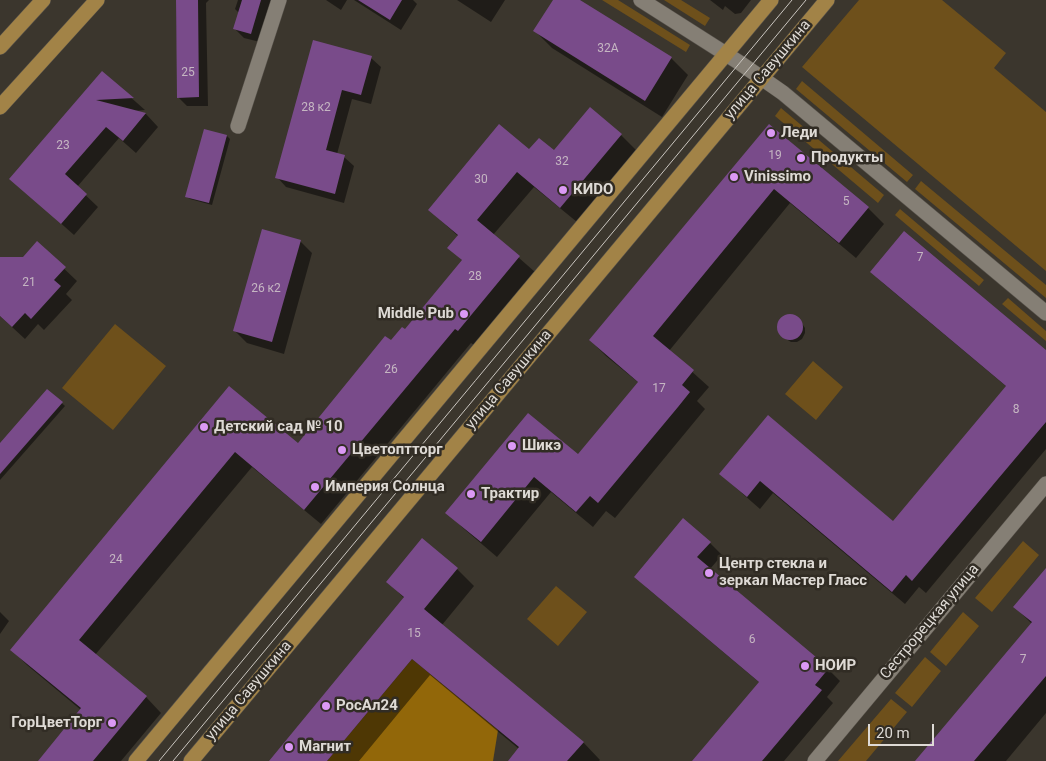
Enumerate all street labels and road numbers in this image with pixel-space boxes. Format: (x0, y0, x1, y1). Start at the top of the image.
street label: улица Савушкина (721, 17, 815, 123)
street label: улица Савушкина (462, 327, 556, 433)
street label: Сестрорецкая улица (877, 561, 983, 683)
street label: улица Савушкина (202, 638, 296, 744)

